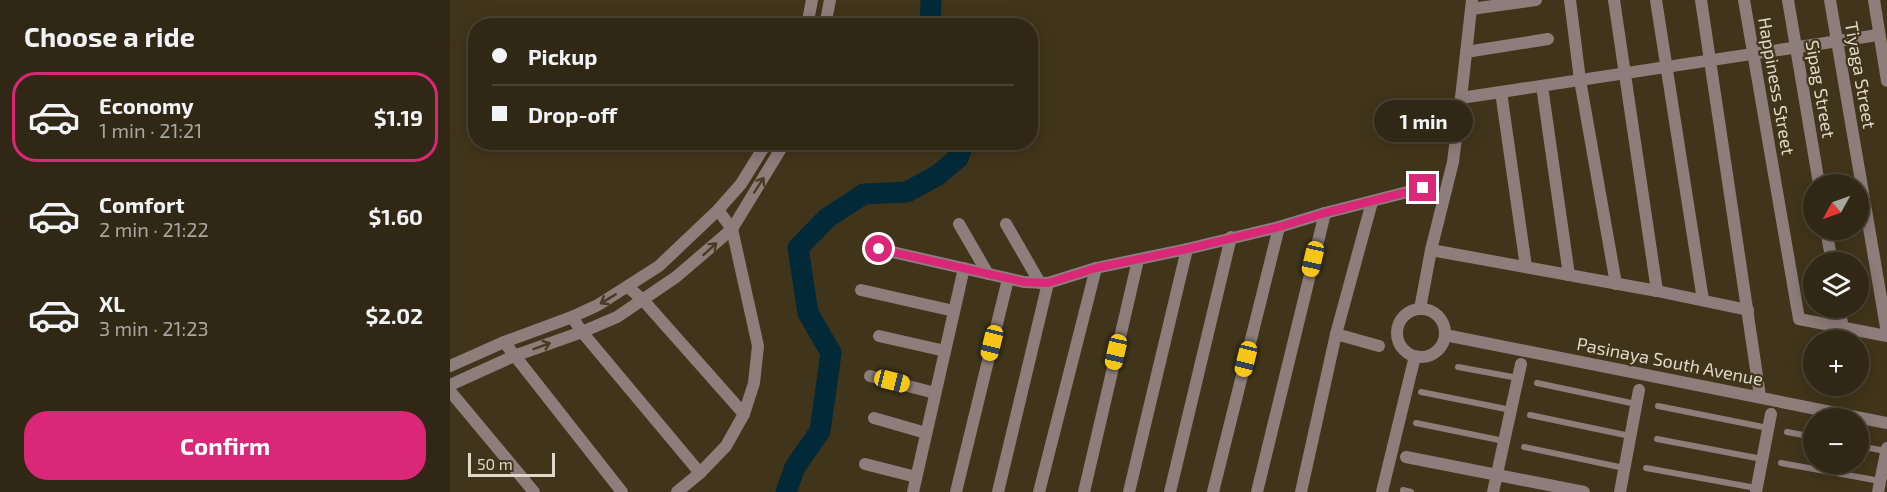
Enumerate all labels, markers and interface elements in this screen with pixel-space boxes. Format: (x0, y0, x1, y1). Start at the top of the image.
street label: Happiness Street (1754, 15, 1800, 157)
text: Choose a ride (24, 20, 195, 52)
street label: Tiyaga Street (1841, 20, 1881, 130)
street label: Sipag Street (1802, 38, 1840, 140)
text: Pickup (528, 43, 597, 69)
icon: car (27, 90, 81, 144)
text: Economy (99, 92, 194, 118)
text: Drop-off (528, 101, 617, 127)
callout: 1 min (1374, 101, 1472, 143)
text: $1.19 (374, 104, 423, 130)
text: 1 min (1399, 109, 1448, 133)
text: 1 min · 21:21 (99, 118, 202, 142)
route end (1409, 174, 1436, 201)
north arrow (1803, 174, 1869, 240)
map controls (1803, 174, 1869, 474)
one-way arrow (752, 177, 765, 194)
icon: car (27, 189, 81, 243)
text: Comfort (99, 191, 184, 217)
text: $1.60 (369, 203, 423, 229)
text: 2 min · 21:22 (99, 217, 209, 241)
route start (865, 235, 892, 262)
car (1300, 239, 1326, 279)
one-way arrow (702, 242, 717, 256)
button: layers (1803, 252, 1869, 318)
icon: car (27, 288, 81, 342)
text: XL (99, 290, 125, 316)
one-way arrow (600, 294, 617, 306)
text: $2.02 (365, 302, 423, 328)
text: 3 min · 21:23 (99, 316, 209, 340)
car (979, 323, 1005, 363)
button: + (1803, 330, 1869, 396)
car (1103, 332, 1129, 372)
street label: Pasinaya South Avenue (1575, 332, 1765, 390)
car (1233, 339, 1259, 379)
one-way arrow (533, 340, 551, 351)
car (872, 368, 912, 394)
button: − (1803, 408, 1869, 474)
button: Confirm (24, 411, 426, 480)
scale bar (468, 450, 555, 478)
text: 50 m (477, 454, 513, 473)

